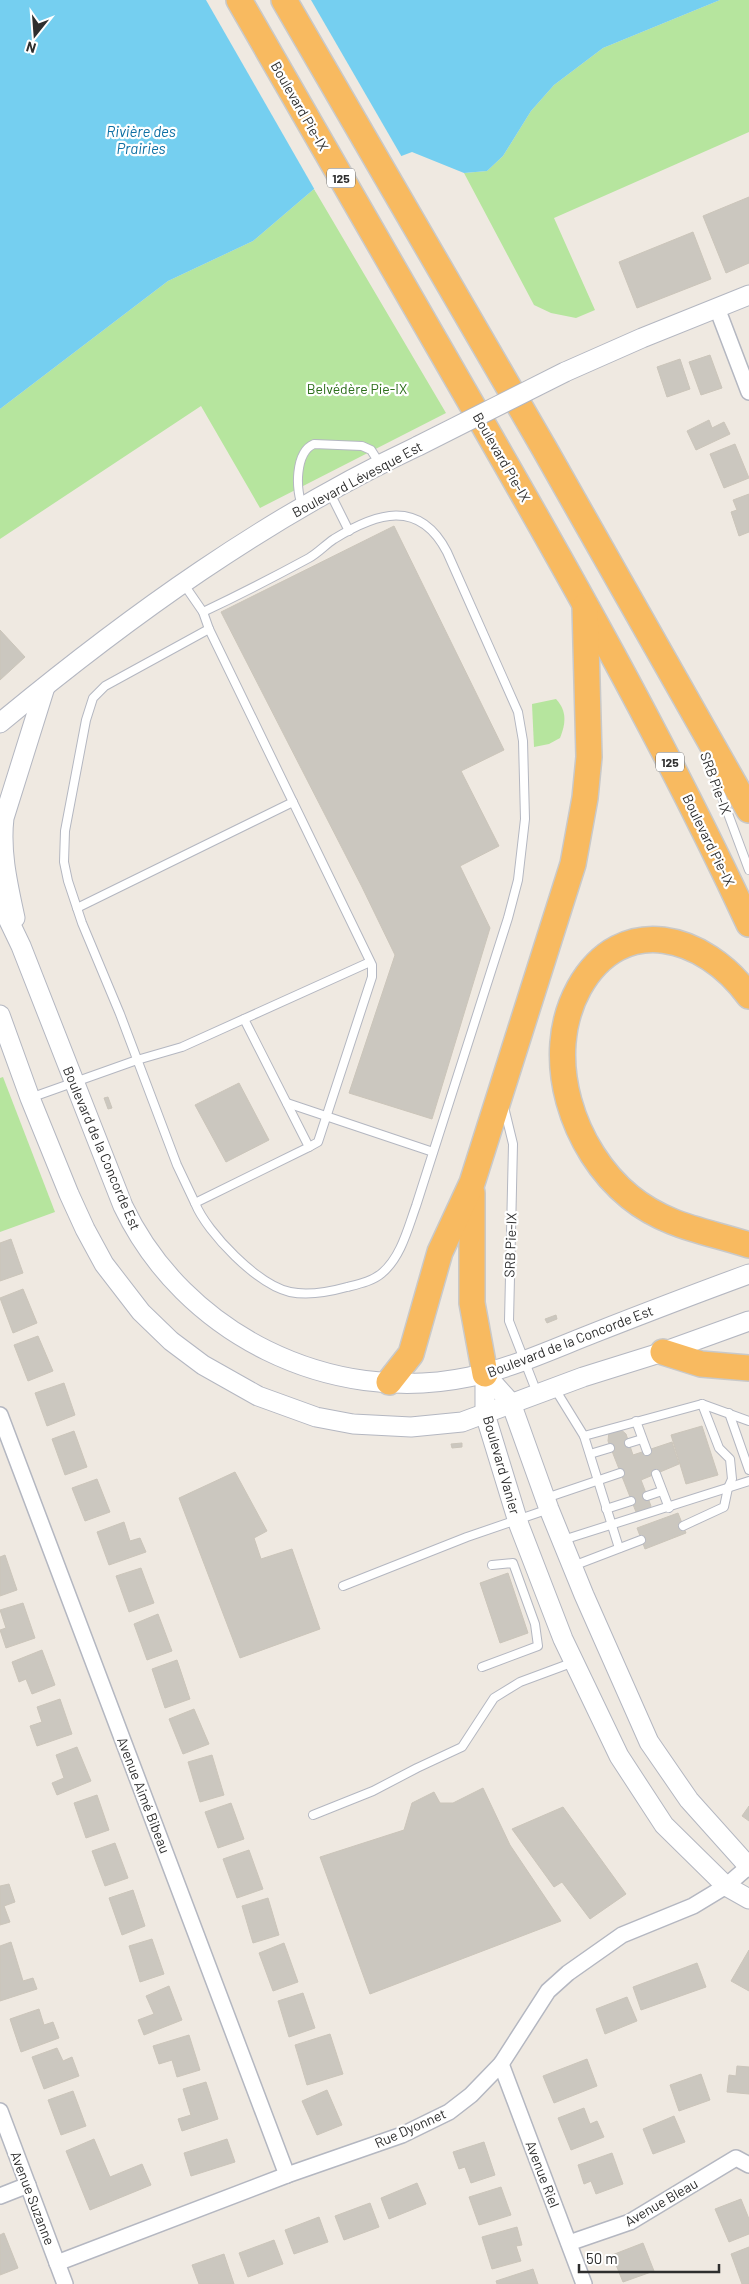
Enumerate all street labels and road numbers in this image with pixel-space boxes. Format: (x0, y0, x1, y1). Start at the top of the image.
street label: Boulevard Pie-IX (268, 58, 332, 154)
road number: 125 (327, 168, 355, 188)
street label: Boulevard Pie-IX (470, 409, 534, 505)
street label: Boulevard Lévesque Est (289, 437, 425, 521)
street label: SRB Pie-IX (697, 750, 735, 816)
road number: 125 (656, 752, 684, 772)
street label: Boulevard Pie-IX (679, 791, 739, 889)
street label: Boulevard de la Concorde Est (60, 1064, 144, 1232)
street label: SRB Pie-IX (500, 1212, 520, 1278)
street label: Boulevard de la Concorde Est (485, 1301, 655, 1381)
street label: Boulevard Vanier (480, 1414, 524, 1516)
street label: Avenue Aimé Bibeau (114, 1735, 174, 1855)
street label: Rue Dyonnet (372, 2105, 448, 2151)
street label: Avenue Riel (522, 2138, 564, 2210)
street label: Avenue Suzanne (7, 2149, 59, 2247)
street label: Avenue Bleau (622, 2174, 700, 2230)

